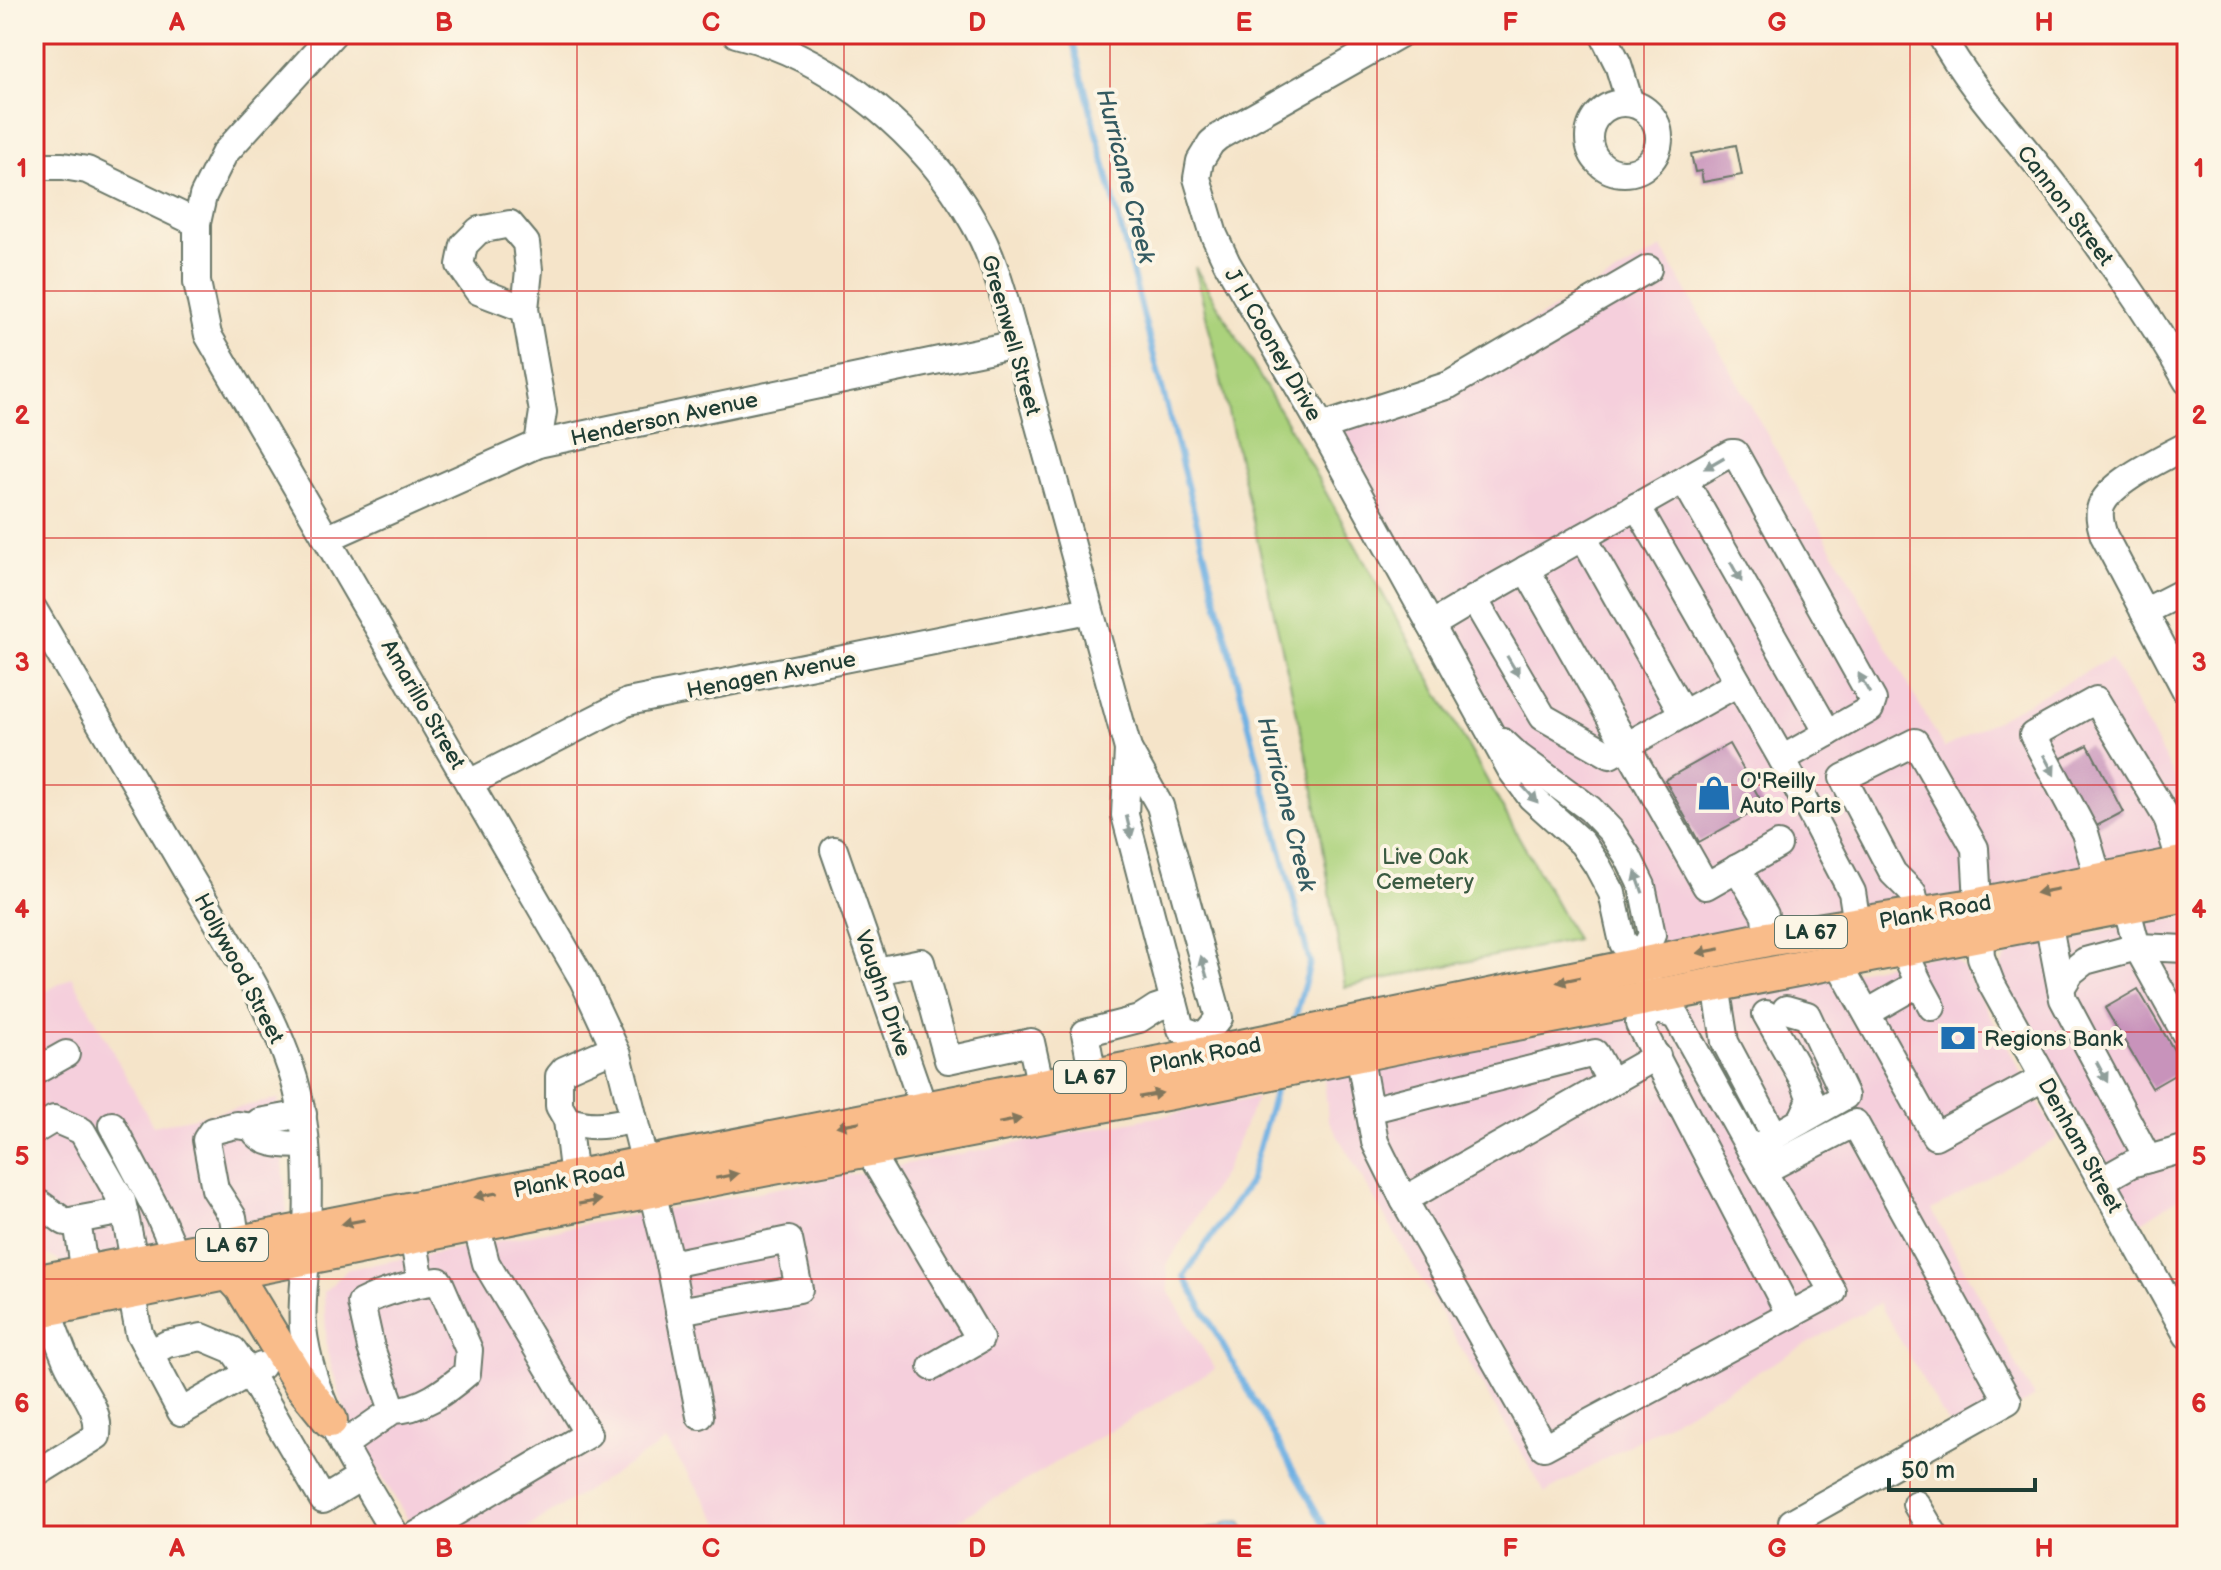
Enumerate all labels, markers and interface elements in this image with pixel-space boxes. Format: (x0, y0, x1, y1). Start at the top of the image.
text: A (168, 8, 185, 39)
text: B (435, 8, 453, 39)
text: C (702, 8, 720, 39)
text: D (968, 8, 986, 39)
text: E (1236, 8, 1253, 39)
text: F (1502, 8, 1518, 39)
text: G (1767, 8, 1787, 39)
text: H (2034, 8, 2054, 39)
water label: Hurricane Creek (1090, 86, 1162, 268)
street label: Cannon Street (2011, 140, 2119, 272)
text: 1 (17, 154, 27, 185)
text: 1 (2194, 154, 2204, 185)
street label: Greenwell Street (975, 252, 1046, 419)
street label: J H Cooney Drive (1218, 264, 1327, 426)
street label: Henderson Avenue (568, 386, 760, 452)
text: 2 (14, 401, 30, 432)
text: 2 (2191, 401, 2207, 432)
one-way arrow (1703, 456, 1725, 470)
one-way arrow (1729, 561, 1743, 583)
street label: Amarillo Street (375, 635, 471, 775)
street label: Henagen Avenue (684, 646, 858, 705)
text: 3 (14, 648, 30, 679)
text: 3 (2191, 648, 2207, 679)
one-way arrow (1506, 655, 1520, 677)
one-way arrow (1857, 672, 1871, 694)
water label: Hurricane Creek (1251, 714, 1323, 896)
one-way arrow (2041, 754, 2055, 776)
place label: O'Reilly Auto Parts (1740, 768, 1841, 820)
shop icon: O'Reilly Auto Parts (1695, 774, 1733, 812)
one-way arrow (1521, 784, 1538, 804)
one-way arrow (1123, 814, 1135, 839)
park label: Live Oak Cemetery (1376, 844, 1474, 896)
one-way arrow (1632, 870, 1644, 894)
one-way arrow (2035, 885, 2060, 897)
street label: Hollywood Street (188, 889, 290, 1049)
street label: Plank Road (1877, 889, 1993, 936)
text: 4 (14, 895, 30, 926)
text: 4 (2191, 895, 2207, 926)
road number: LA 67 (1775, 916, 1847, 948)
street label: Vaughn Drive (848, 927, 917, 1060)
one-way arrow (1696, 945, 1721, 958)
one-way arrow (1197, 954, 1210, 978)
one-way arrow (1555, 974, 1580, 986)
bank icon: Regions Bank (1939, 1019, 1977, 1057)
place label: Regions Bank (1984, 1026, 2123, 1053)
street label: Plank Road (1147, 1031, 1264, 1080)
road number: LA 67 (1054, 1061, 1126, 1093)
one-way arrow (2094, 1061, 2108, 1083)
street label: Denham Street (2032, 1074, 2128, 1218)
one-way arrow (1139, 1088, 1164, 1101)
one-way arrow (998, 1115, 1023, 1127)
one-way arrow (835, 1119, 860, 1131)
text: 5 (14, 1142, 30, 1173)
text: 5 (2191, 1142, 2207, 1173)
street label: Plank Road (511, 1156, 628, 1205)
one-way arrow (715, 1169, 740, 1181)
one-way arrow (473, 1189, 498, 1202)
one-way arrow (577, 1195, 602, 1207)
one-way arrow (340, 1216, 365, 1228)
road number: LA 67 (196, 1229, 268, 1261)
text: 6 (14, 1389, 30, 1420)
text: 6 (2191, 1389, 2207, 1420)
scale bar (1889, 1442, 2035, 1492)
text: 50 m (1901, 1456, 1955, 1485)
text: A (168, 1534, 185, 1565)
text: B (435, 1534, 453, 1565)
text: C (702, 1534, 720, 1565)
text: D (968, 1534, 986, 1565)
text: E (1236, 1534, 1253, 1565)
text: F (1502, 1534, 1518, 1565)
text: G (1767, 1534, 1787, 1565)
text: H (2034, 1534, 2054, 1565)

